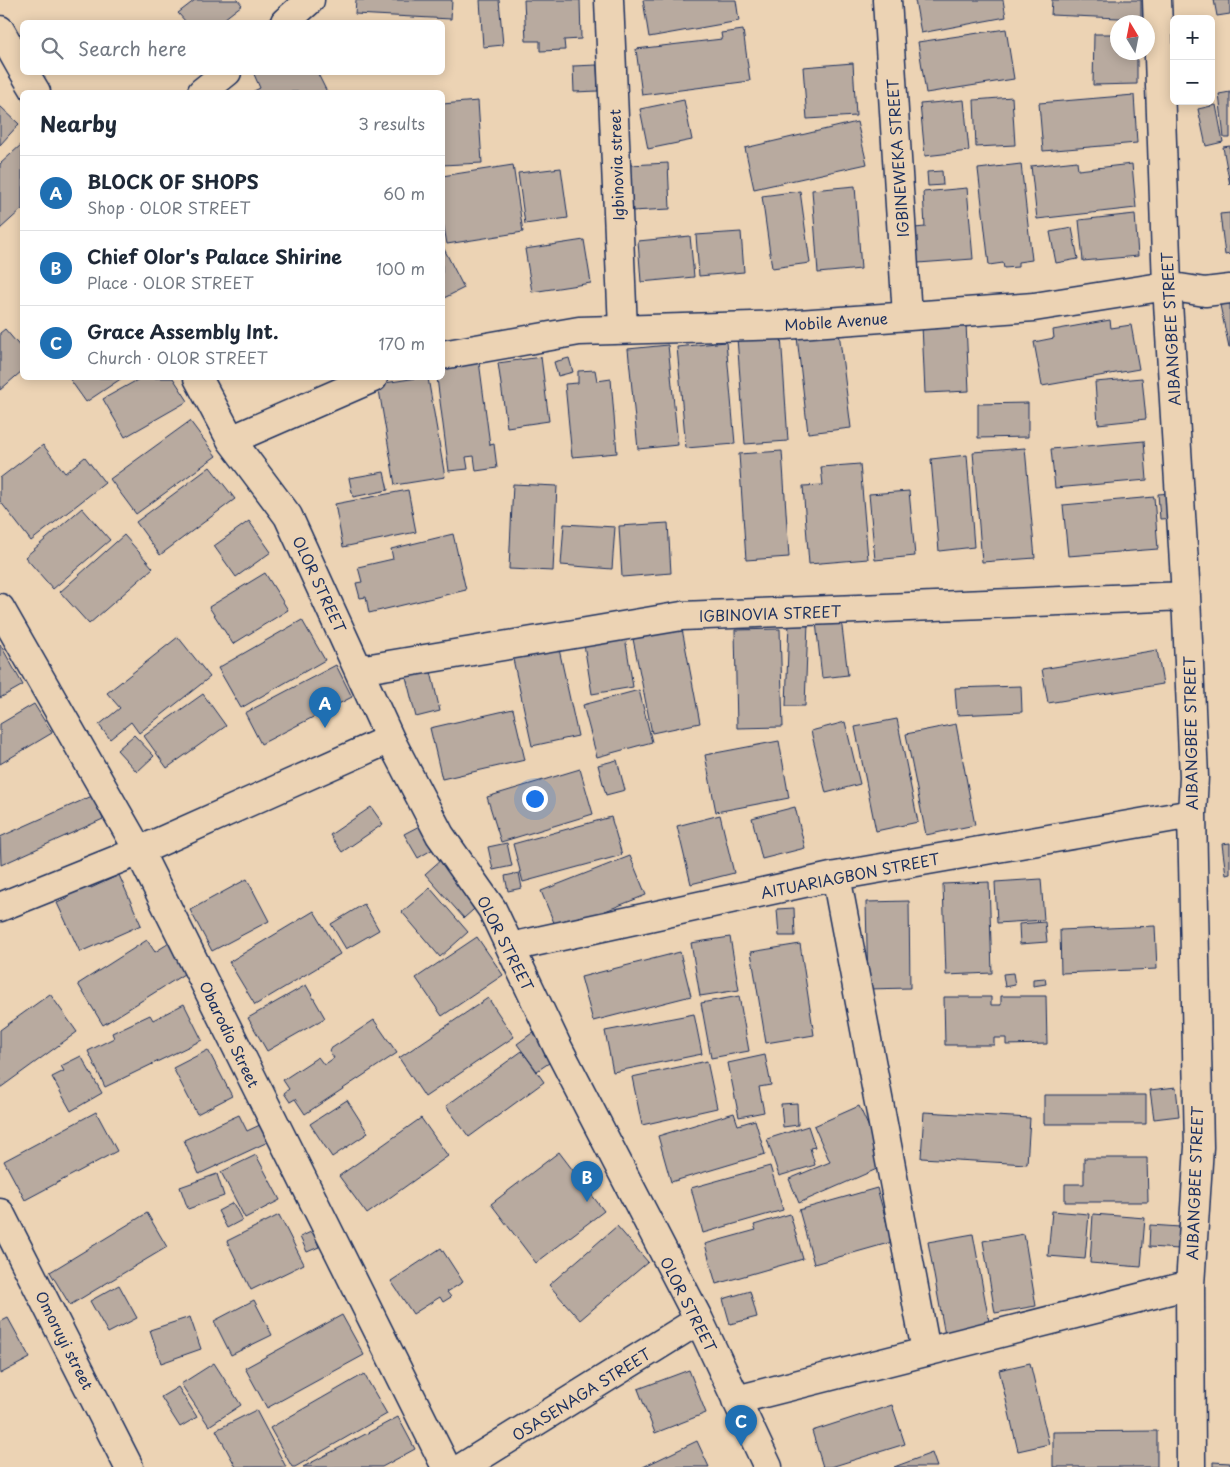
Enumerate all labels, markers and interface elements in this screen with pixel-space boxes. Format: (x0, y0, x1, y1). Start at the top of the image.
north arrow (1110, 15, 1155, 60)
map controls (1170, 15, 1215, 105)
button: + (1170, 15, 1215, 60)
search box (20, 20, 445, 75)
icon: search (38, 34, 66, 62)
text: Search here (78, 34, 187, 62)
button: − (1170, 60, 1215, 105)
street label: IGBINEWEKA STREET (880, 77, 914, 238)
text: Nearby (40, 107, 117, 139)
street label: Igbinovia street (603, 109, 629, 221)
text: 3 results (358, 111, 425, 135)
text: BLOCK OF SHOPS (87, 167, 259, 195)
text: A (50, 181, 62, 205)
text: 60 m (383, 181, 425, 205)
text: Shop · OLOR STREET (87, 195, 251, 219)
text: Chief Olor's Palace Shirine (87, 242, 342, 270)
street label: AIBANGBEE STREET (1154, 251, 1186, 407)
text: B (51, 256, 61, 280)
text: 100 m (376, 256, 425, 280)
text: Place · OLOR STREET (87, 270, 254, 294)
street label: Mobile Avenue (784, 306, 888, 336)
text: Grace Assembly Int. (87, 317, 279, 345)
text: C (50, 331, 62, 355)
text: 170 m (379, 331, 425, 355)
text: Church · OLOR STREET (87, 345, 268, 369)
street label: OLOR STREET (288, 532, 353, 637)
street label: IGBINOVIA STREET (699, 599, 842, 627)
street label: AIBANGBEE STREET (1177, 655, 1203, 810)
pin: A (309, 687, 341, 728)
your location (522, 786, 548, 812)
street label: AITUARIAGBON STREET (758, 846, 942, 904)
street label: OLOR STREET (472, 891, 540, 995)
street label: Obarodio Street (194, 977, 266, 1091)
street label: AIBANGBEE STREET (1180, 1105, 1208, 1260)
pin: B (571, 1161, 603, 1202)
street label: OLOR STREET (655, 1252, 723, 1356)
street label: Omoruyi street (30, 1287, 100, 1393)
street label: OSASENAGA STREET (507, 1342, 655, 1446)
pin: C (725, 1405, 757, 1446)

